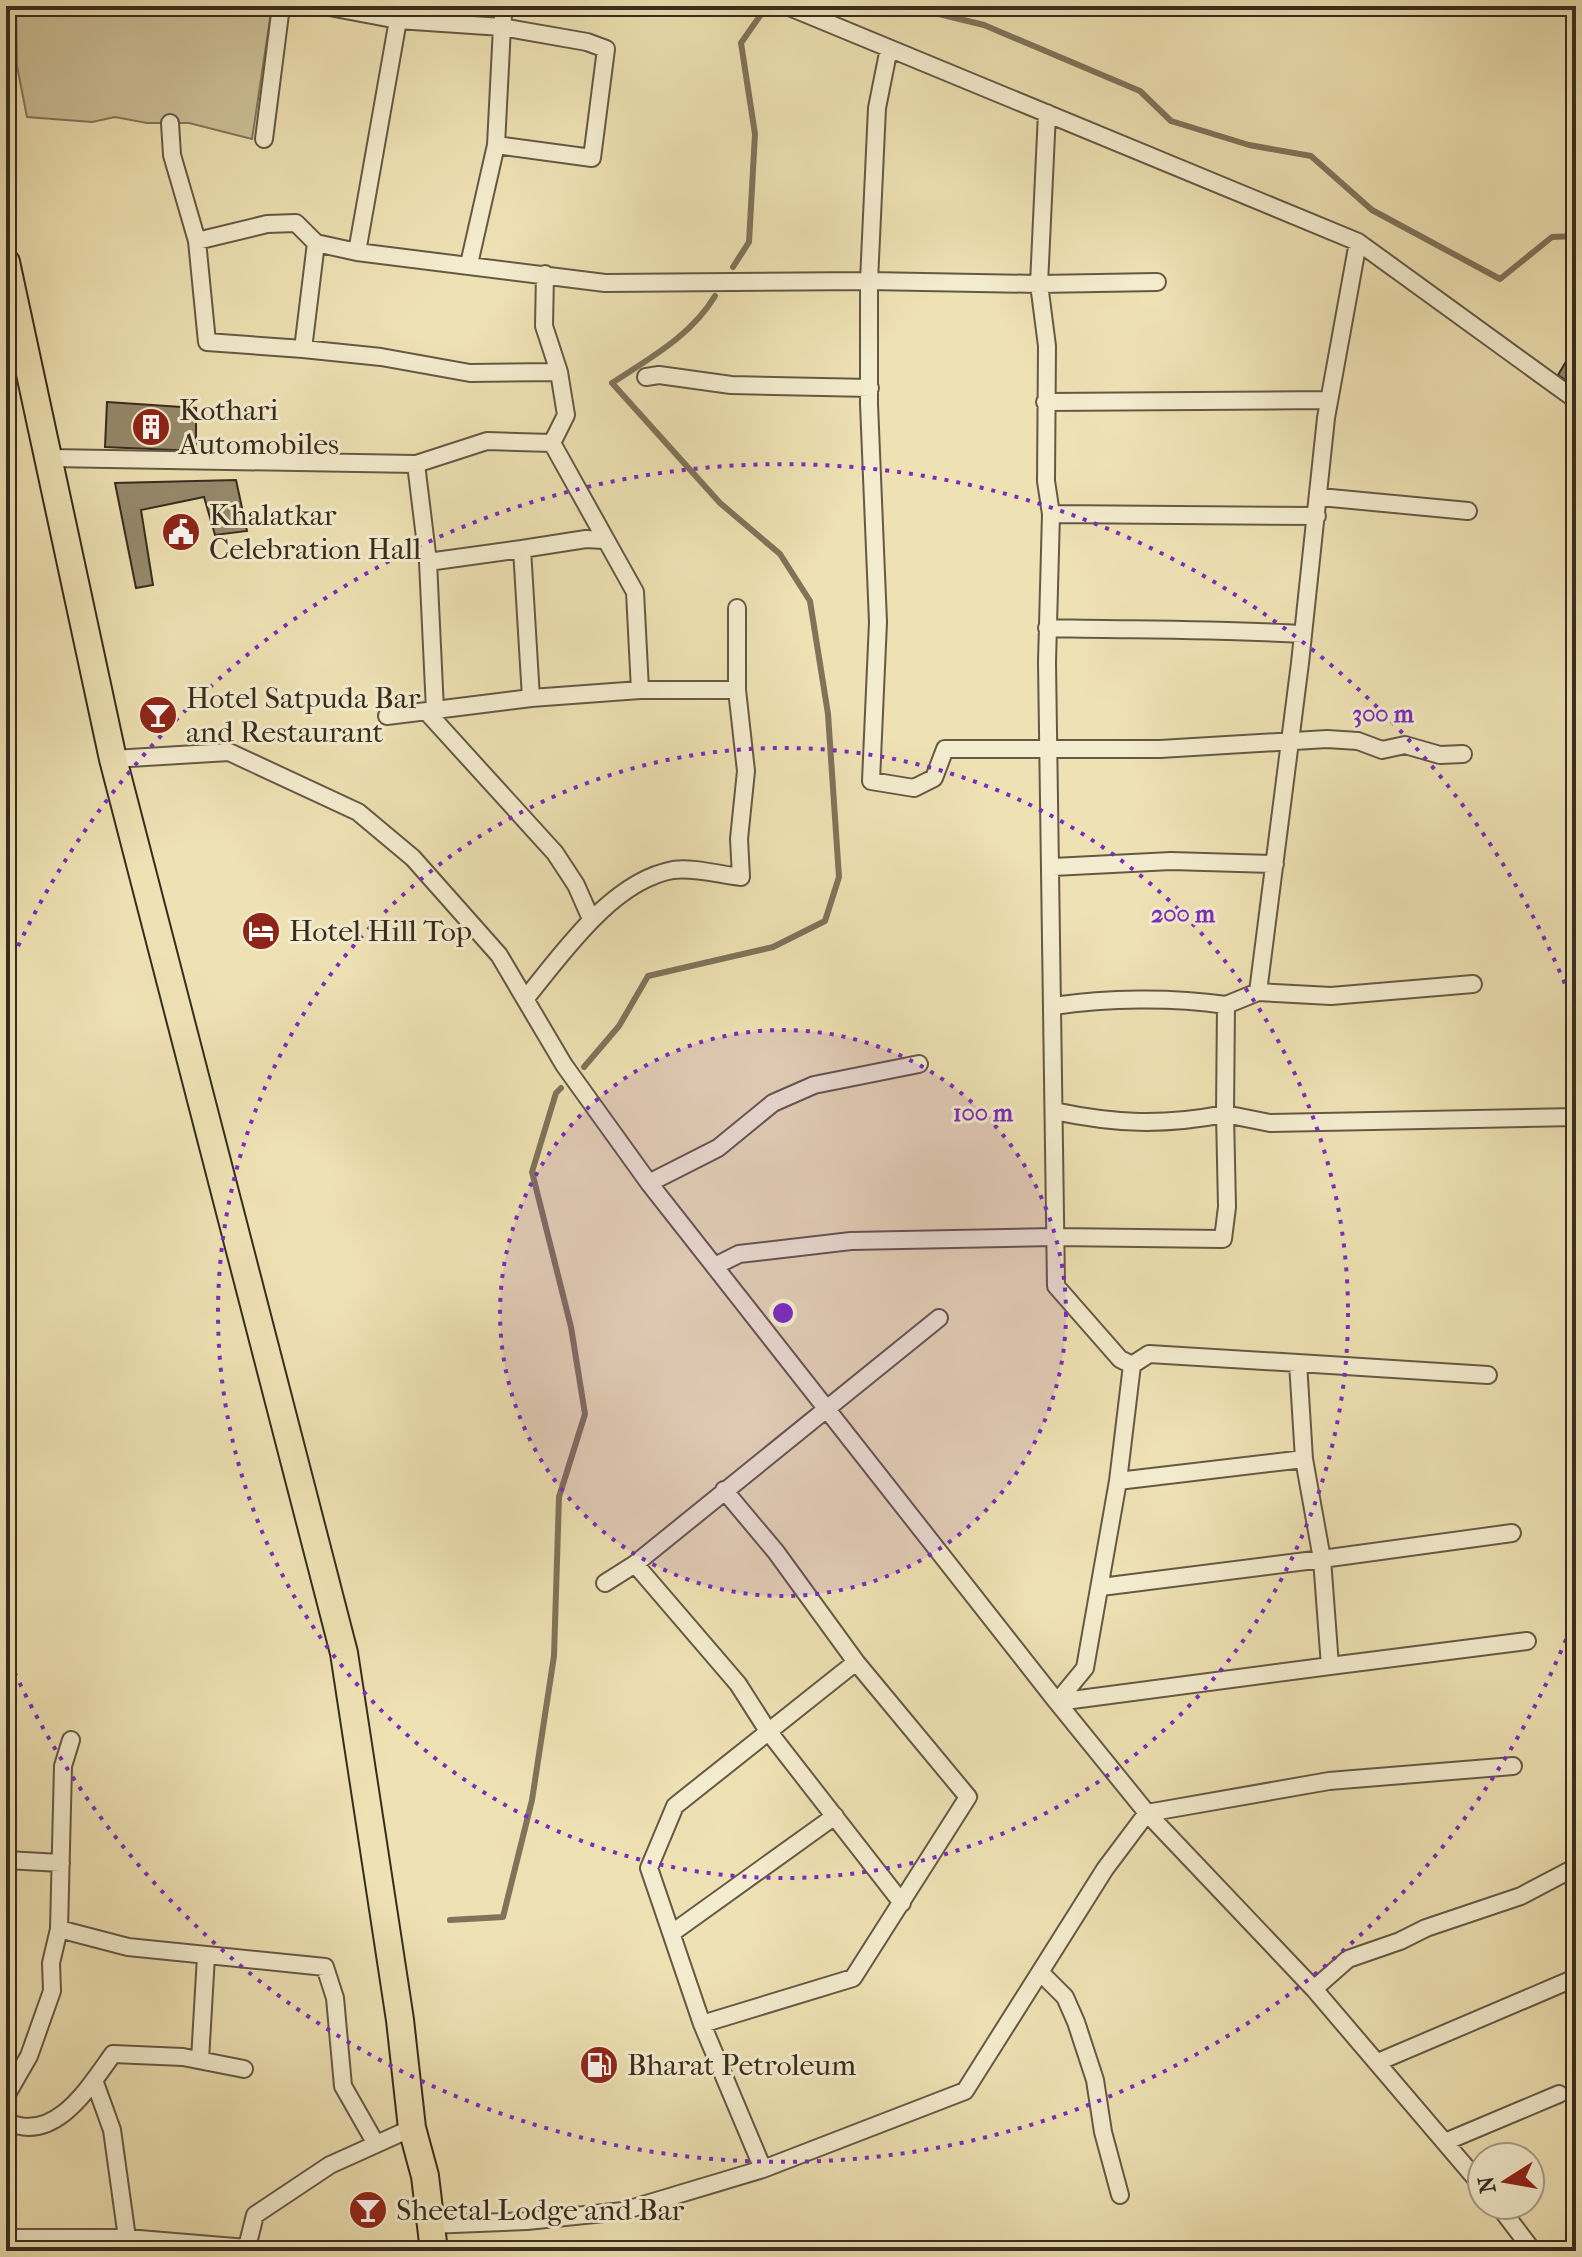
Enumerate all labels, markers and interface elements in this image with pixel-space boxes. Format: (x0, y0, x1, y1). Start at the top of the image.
place label: Kothari Automobiles (178, 393, 339, 462)
building icon: Kothari Automobiles (130, 406, 172, 448)
place label: Khalatkar Celebration Hall (209, 498, 421, 567)
public building icon: Khalatkar Celebration Hall (160, 511, 202, 553)
place label: Hotel Satpuda Bar and Restaurant (186, 681, 421, 750)
bar icon: Hotel Satpuda Bar and Restaurant (137, 694, 179, 736)
text: 300 m (1352, 700, 1415, 728)
text: 200 m (1151, 900, 1216, 928)
hotel icon: Hotel Hill Top (240, 910, 282, 952)
place label: Hotel Hill Top (289, 914, 472, 949)
text: 100 m (953, 1099, 1014, 1127)
centre of rings (769, 1299, 797, 1327)
fuel station icon: Bharat Petroleum (578, 2044, 620, 2086)
place label: Bharat Petroleum (627, 2048, 856, 2083)
north arrow (1466, 2141, 1546, 2221)
text: N (1473, 2174, 1502, 2195)
bar icon: Sheetal Lodge and Bar (347, 2189, 389, 2231)
place label: Sheetal Lodge and Bar (396, 2193, 685, 2228)

